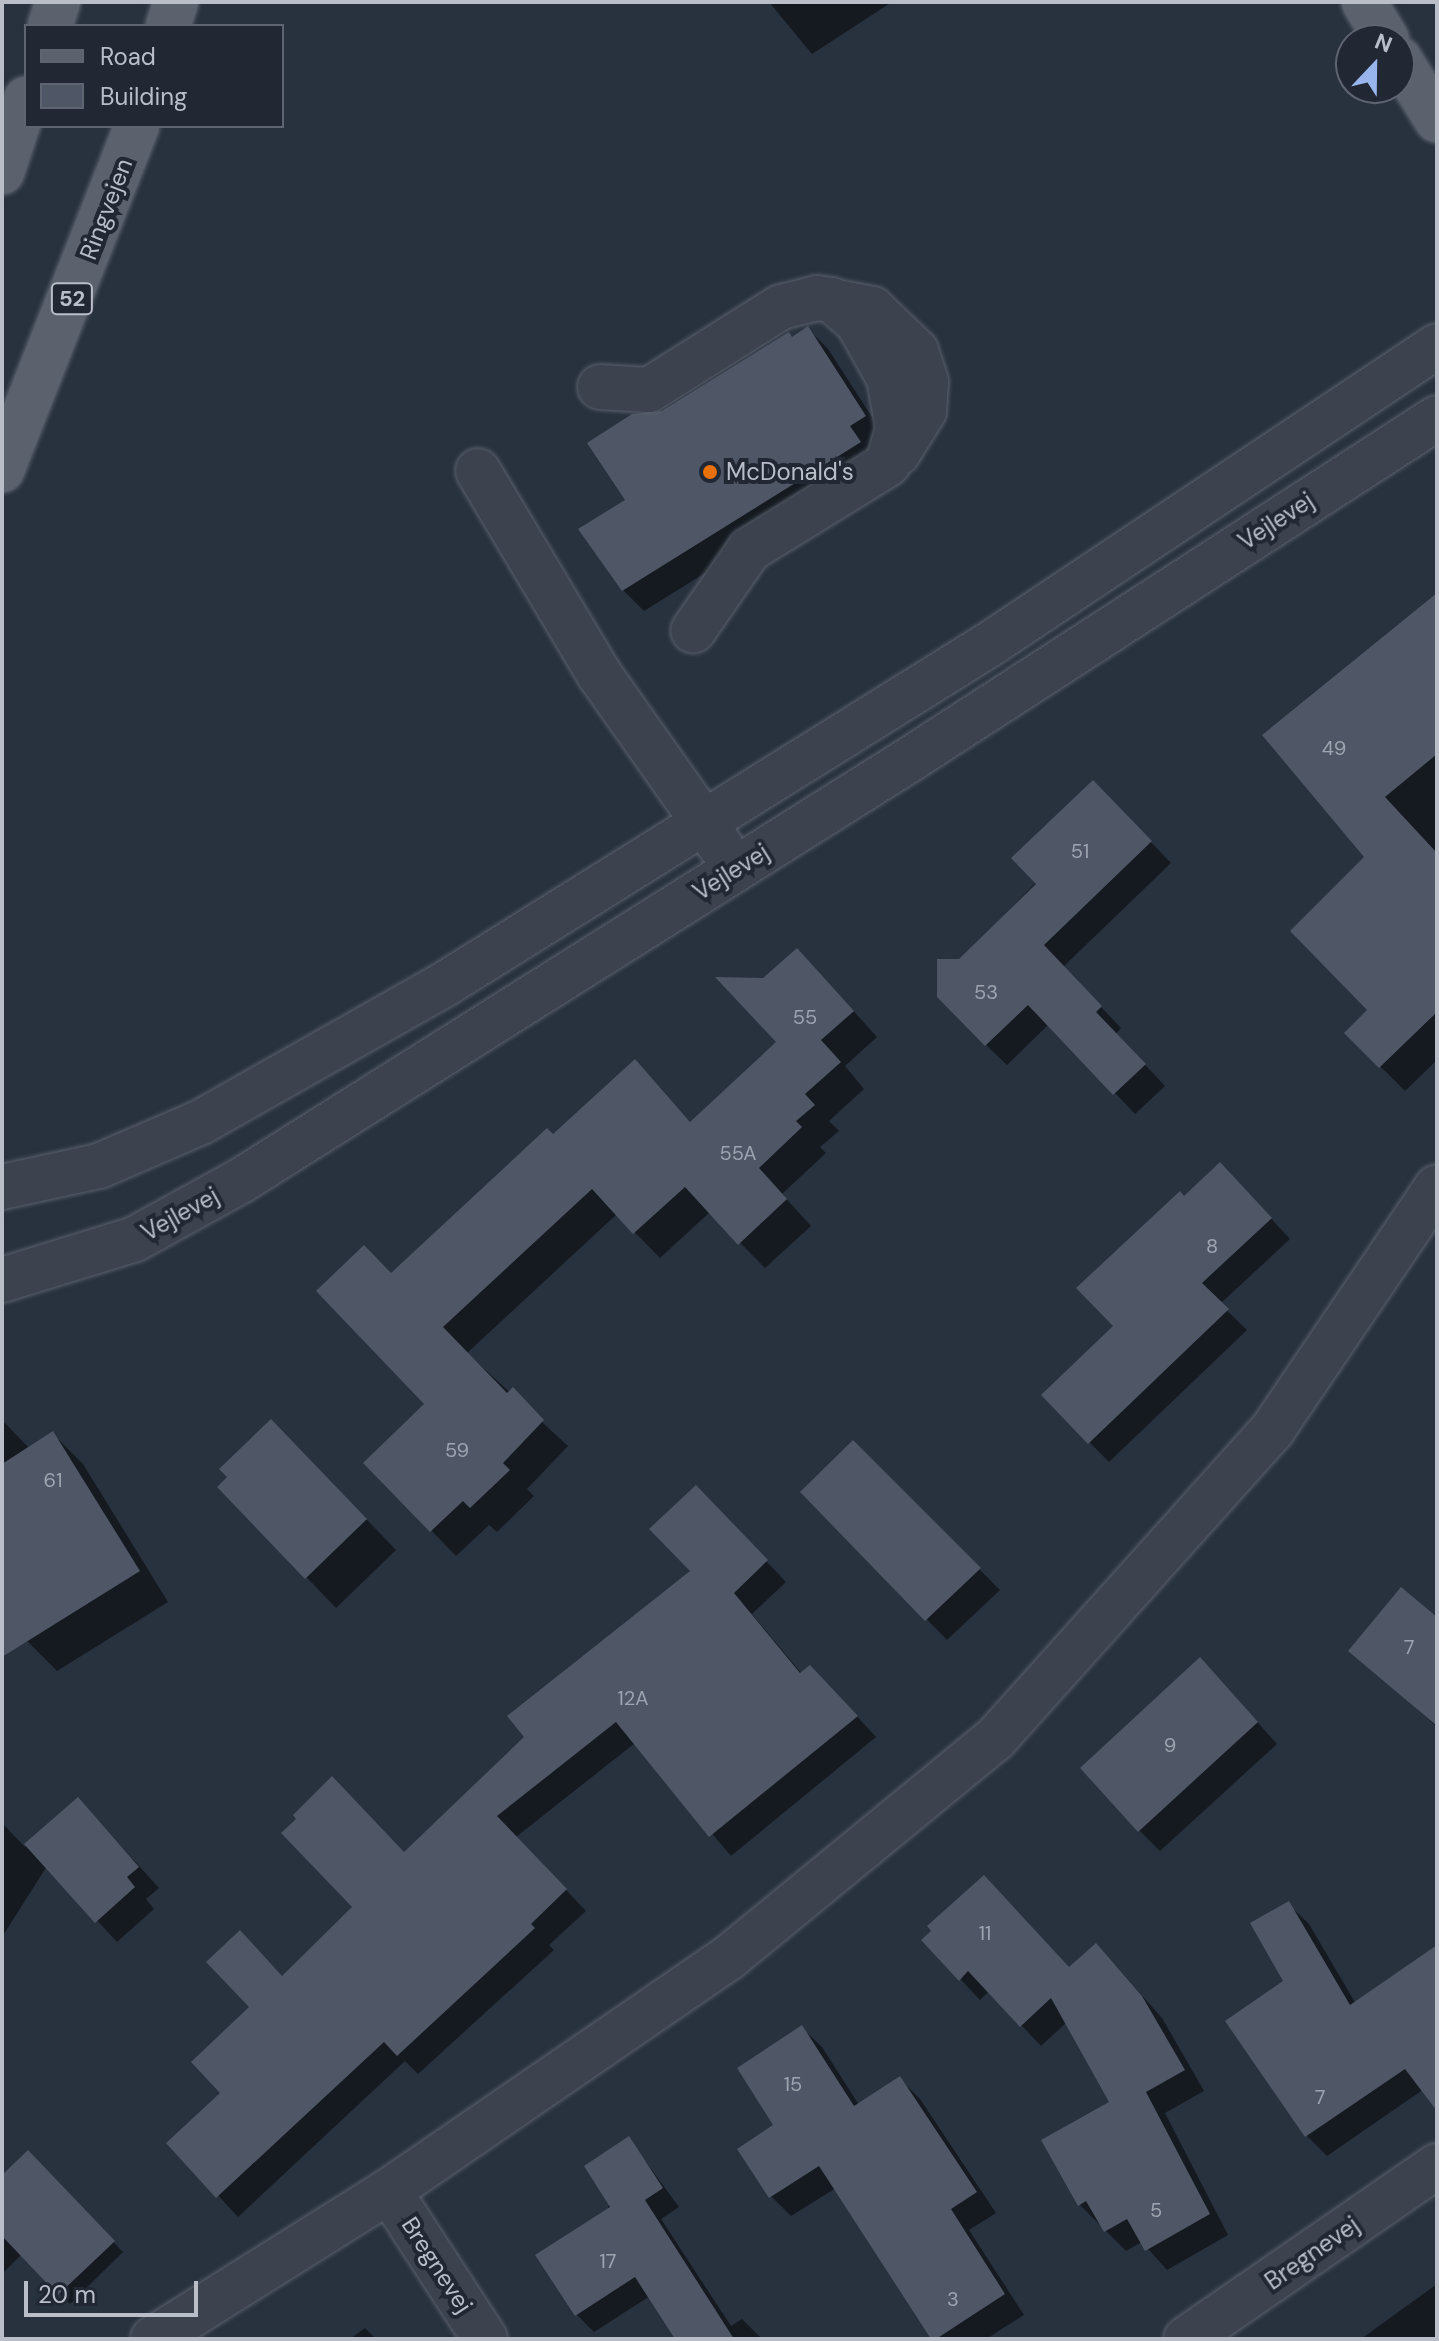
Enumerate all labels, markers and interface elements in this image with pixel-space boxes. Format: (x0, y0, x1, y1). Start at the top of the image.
legend (24, 24, 284, 128)
north arrow (1335, 24, 1415, 104)
text: N (1371, 27, 1396, 60)
text: Road (100, 41, 156, 72)
text: Building (100, 81, 187, 112)
street label: Ringvejen (74, 154, 138, 264)
road number: 52 (50, 281, 94, 317)
place label: McDonald's (726, 458, 854, 486)
marker: McDonald's (701, 463, 719, 481)
street label: Vejlevej (1233, 486, 1319, 556)
house number: 49 (1322, 736, 1346, 760)
street label: Vejlevej (688, 838, 774, 906)
house number: 51 (1071, 839, 1089, 863)
house number: 53 (974, 980, 998, 1004)
house number: 55 (793, 1005, 817, 1029)
house number: 55A (720, 1141, 756, 1165)
street label: Vejlevej (136, 1181, 224, 1247)
house number: 8 (1206, 1234, 1218, 1258)
house number: 59 (445, 1438, 469, 1462)
house number: 61 (44, 1468, 62, 1492)
house number: 7 (1404, 1635, 1414, 1659)
house number: 12A (617, 1686, 649, 1710)
house number: 9 (1164, 1733, 1176, 1757)
house number: 11 (979, 1921, 991, 1945)
house number: 15 (784, 2072, 802, 2096)
house number: 7 (1315, 2085, 1325, 2109)
house number: 5 (1150, 2198, 1162, 2222)
street label: Bregnevej (1259, 2210, 1365, 2296)
street label: Bregnevej (395, 2212, 479, 2318)
house number: 17 (600, 2249, 616, 2273)
scale bar (28, 2265, 202, 2315)
text: 20 m (38, 2279, 96, 2310)
house number: 3 (947, 2287, 959, 2311)

